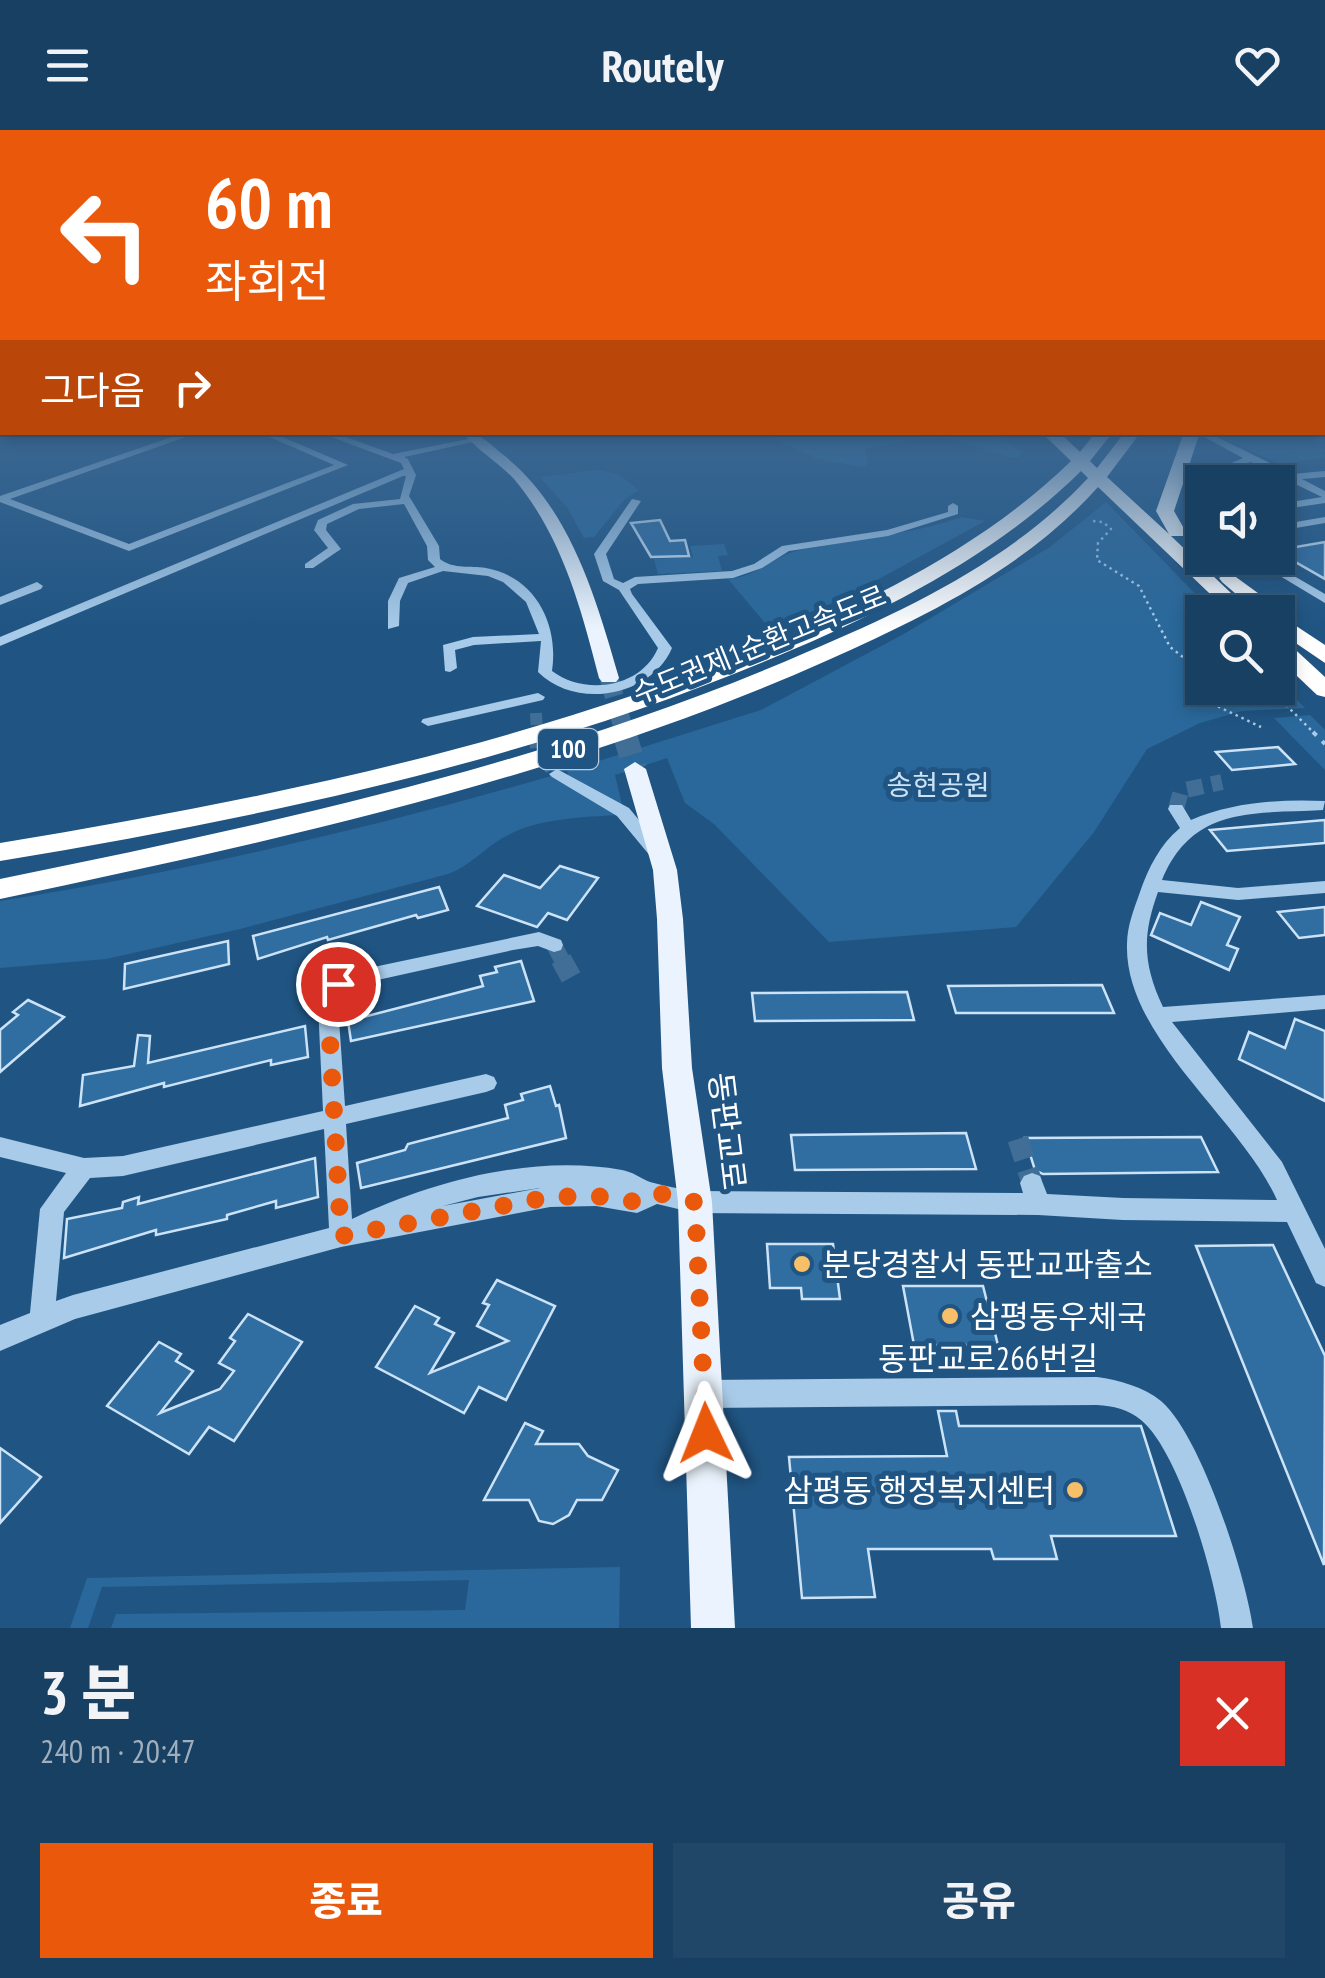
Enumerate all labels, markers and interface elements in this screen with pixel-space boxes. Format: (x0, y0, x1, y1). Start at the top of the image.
text: Routely (601, 36, 724, 94)
icon: menu (40, 38, 95, 93)
icon: heart (1230, 38, 1285, 93)
text: 60 m (205, 157, 333, 247)
icon: left (40, 170, 170, 300)
text: 좌회전 (205, 251, 329, 309)
icon: right (165, 360, 220, 415)
text: 그다음 (40, 365, 145, 414)
map controls (1185, 465, 1295, 705)
button: sound (1185, 465, 1295, 575)
street label: 수도권제1순환고속도로 (627, 576, 891, 712)
button: search (1185, 595, 1295, 705)
road number: 100 (538, 729, 598, 769)
park label: 송현공원 (886, 766, 990, 803)
pin (296, 942, 381, 1027)
icon: arrive (311, 957, 366, 1012)
street label: 동판교로 (700, 1070, 756, 1192)
place label: 분당경찰서 동판교파출소 (822, 1243, 1153, 1285)
marker: 분당경찰서 동판교파출소 (791, 1253, 813, 1275)
place label: 삼평동우체국 (970, 1295, 1147, 1337)
marker: 삼평동우체국 (939, 1305, 961, 1327)
street label: 동판교로266번길 (878, 1337, 1098, 1379)
position arrow (654, 1381, 758, 1485)
place label: 삼평동 행정복지센터 (783, 1469, 1055, 1511)
marker: 삼평동 행정복지센터 (1064, 1479, 1086, 1501)
text: 3 분 (40, 1653, 136, 1731)
button: close (1180, 1661, 1285, 1766)
text: 240 m · 20:47 (40, 1730, 195, 1772)
button: 종료 (40, 1843, 653, 1958)
button: 공유 (673, 1843, 1285, 1958)

